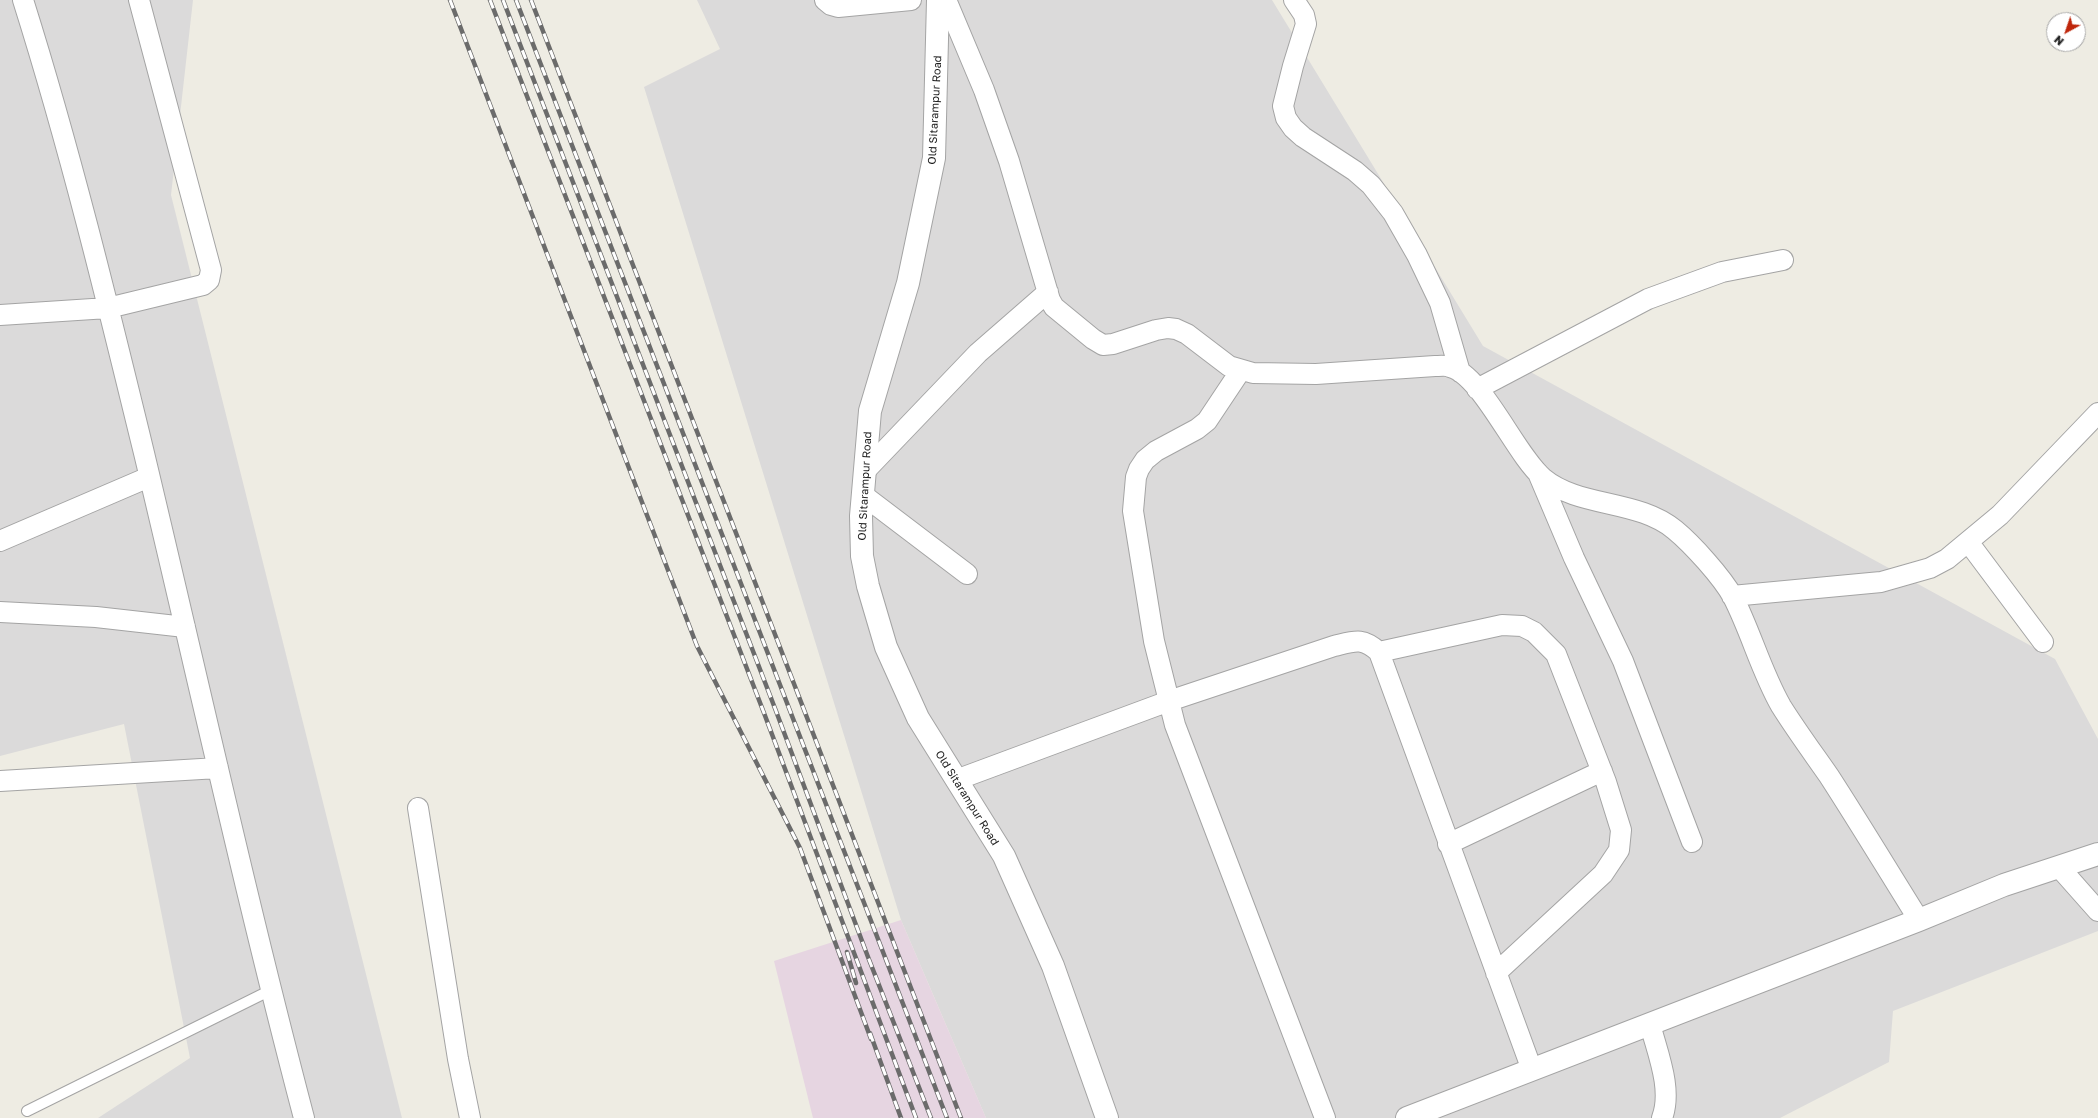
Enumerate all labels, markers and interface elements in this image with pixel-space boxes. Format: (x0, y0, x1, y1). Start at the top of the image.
north arrow (2046, 12, 2086, 52)
text: N (2051, 33, 2066, 48)
street label: Old Sitarampur Road (926, 55, 944, 165)
street label: Old Sitarampur Road (856, 431, 874, 541)
street label: Old Sitarampur Road (932, 748, 1002, 848)

